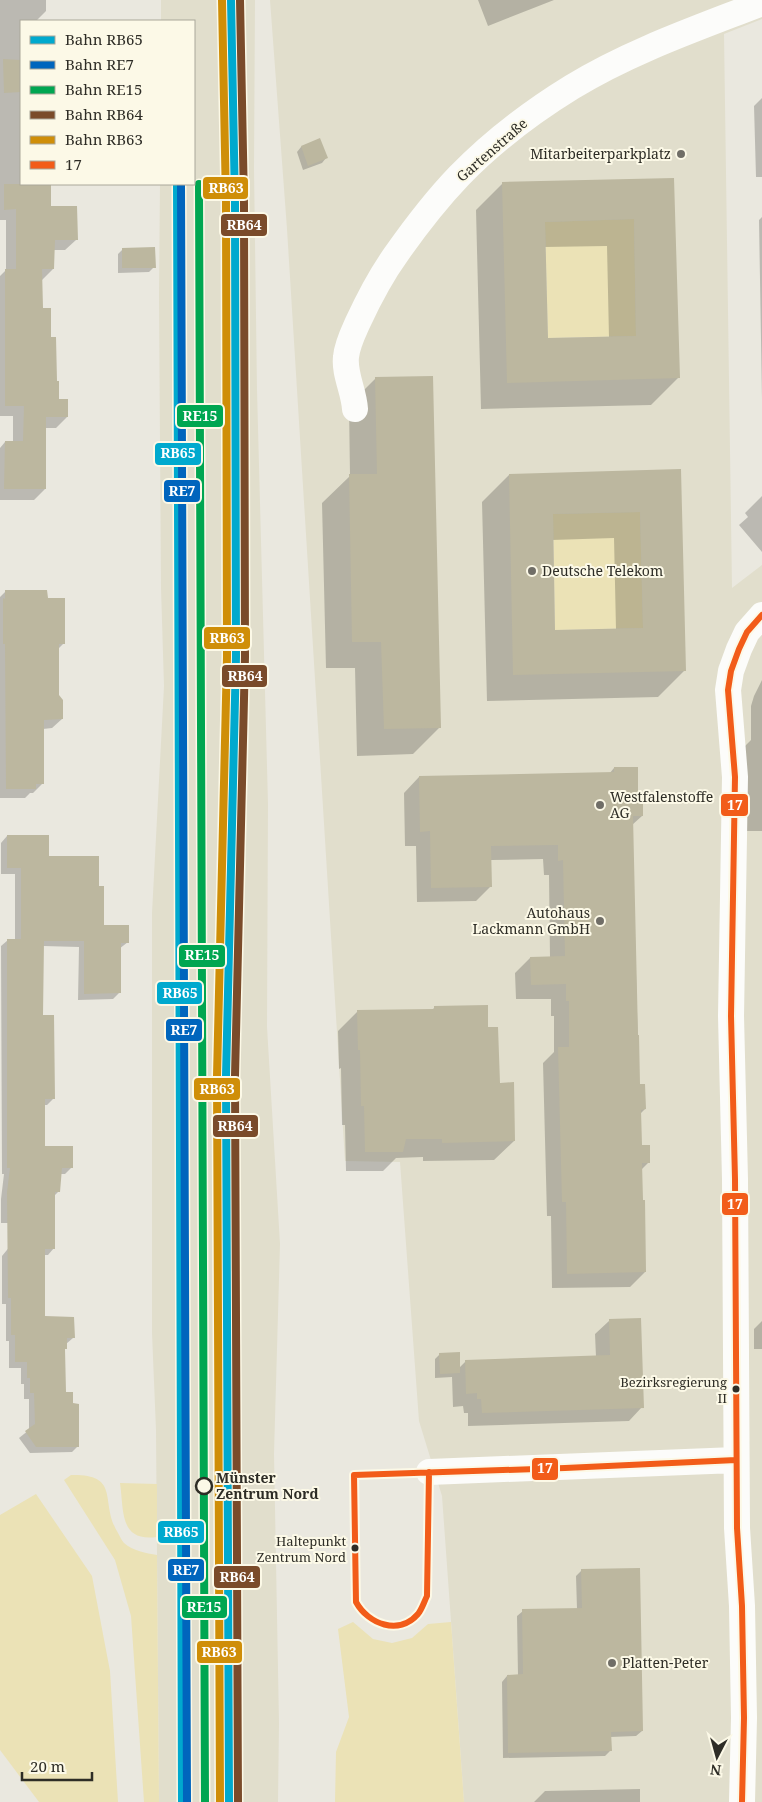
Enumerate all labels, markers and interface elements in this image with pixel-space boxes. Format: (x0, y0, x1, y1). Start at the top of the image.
legend (20, 20, 195, 185)
text: Bahn RB65 (65, 29, 143, 49)
text: Bahn RE7 (65, 54, 134, 74)
text: Bahn RE15 (65, 79, 142, 99)
text: Bahn RB64 (65, 104, 143, 124)
street label: Gartenstraße (452, 114, 531, 186)
text: Bahn RB63 (65, 129, 143, 149)
place label: Mitarbeiterparkplatz (530, 144, 671, 163)
marker: Mitarbeiterparkplatz (675, 148, 687, 160)
text: 17 (65, 154, 82, 174)
line badge: RB63 (202, 176, 249, 200)
text: RB63 (208, 178, 244, 197)
line badge: RB64 (220, 213, 268, 237)
text: RB64 (226, 215, 262, 234)
line badge: RE15 (176, 404, 224, 428)
text: RE15 (183, 406, 218, 425)
line badge: RB65 (154, 442, 202, 466)
text: RB65 (160, 443, 196, 462)
line badge: RE7 (163, 479, 201, 503)
text: RE7 (168, 481, 196, 500)
place label: Deutsche Telekom (542, 561, 663, 580)
marker: Deutsche Telekom (526, 565, 538, 577)
line badge: RB63 (203, 626, 251, 650)
text: RB63 (209, 628, 245, 647)
line badge: RB64 (221, 664, 268, 688)
text: RB64 (227, 666, 263, 685)
place label: Westfalenstoffe AG (610, 787, 713, 822)
line badge: 17 (720, 793, 749, 817)
text: 17 (727, 795, 743, 814)
marker: Westfalenstoffe AG (594, 799, 606, 811)
place label: Autohaus Lackmann GmbH (473, 903, 590, 938)
marker: Autohaus Lackmann GmbH (594, 915, 606, 927)
line badge: RE15 (178, 944, 226, 968)
text: RE15 (185, 945, 220, 964)
line badge: RB65 (156, 981, 203, 1005)
text: RB65 (162, 983, 198, 1002)
line badge: RE7 (165, 1018, 203, 1042)
text: RE7 (170, 1020, 198, 1039)
line badge: RB63 (193, 1077, 241, 1101)
text: RB63 (199, 1079, 235, 1098)
line badge: RB64 (212, 1114, 259, 1138)
text: RB64 (217, 1116, 253, 1135)
line badge: 17 (721, 1192, 749, 1216)
text: 17 (727, 1194, 743, 1213)
place label: Bezirksregierung II (620, 1373, 727, 1407)
marker: Bezirksregierung II (731, 1384, 741, 1394)
line badge: 17 (531, 1457, 559, 1481)
text: 17 (537, 1458, 553, 1477)
place label: Münster Zentrum Nord (216, 1468, 319, 1503)
marker: Münster Zentrum Nord (195, 1477, 213, 1495)
line badge: RB65 (157, 1520, 205, 1544)
text: RB65 (163, 1522, 199, 1541)
place label: Haltepunkt Zentrum Nord (257, 1532, 346, 1566)
marker: Haltepunkt Zentrum Nord (350, 1543, 360, 1553)
line badge: RE7 (167, 1558, 205, 1582)
text: RE7 (172, 1560, 200, 1579)
line badge: RB64 (213, 1565, 261, 1589)
text: RB64 (219, 1567, 255, 1586)
line badge: RE15 (181, 1595, 228, 1619)
text: RE15 (187, 1597, 222, 1616)
line badge: RB63 (196, 1640, 243, 1664)
text: RB63 (201, 1642, 237, 1661)
place label: Platten-Peter (622, 1653, 709, 1672)
marker: Platten-Peter (606, 1657, 618, 1669)
north arrow (692, 1732, 742, 1782)
scale bar (22, 1750, 92, 1782)
text: 20 m (30, 1756, 65, 1776)
text: N (709, 1760, 722, 1780)

